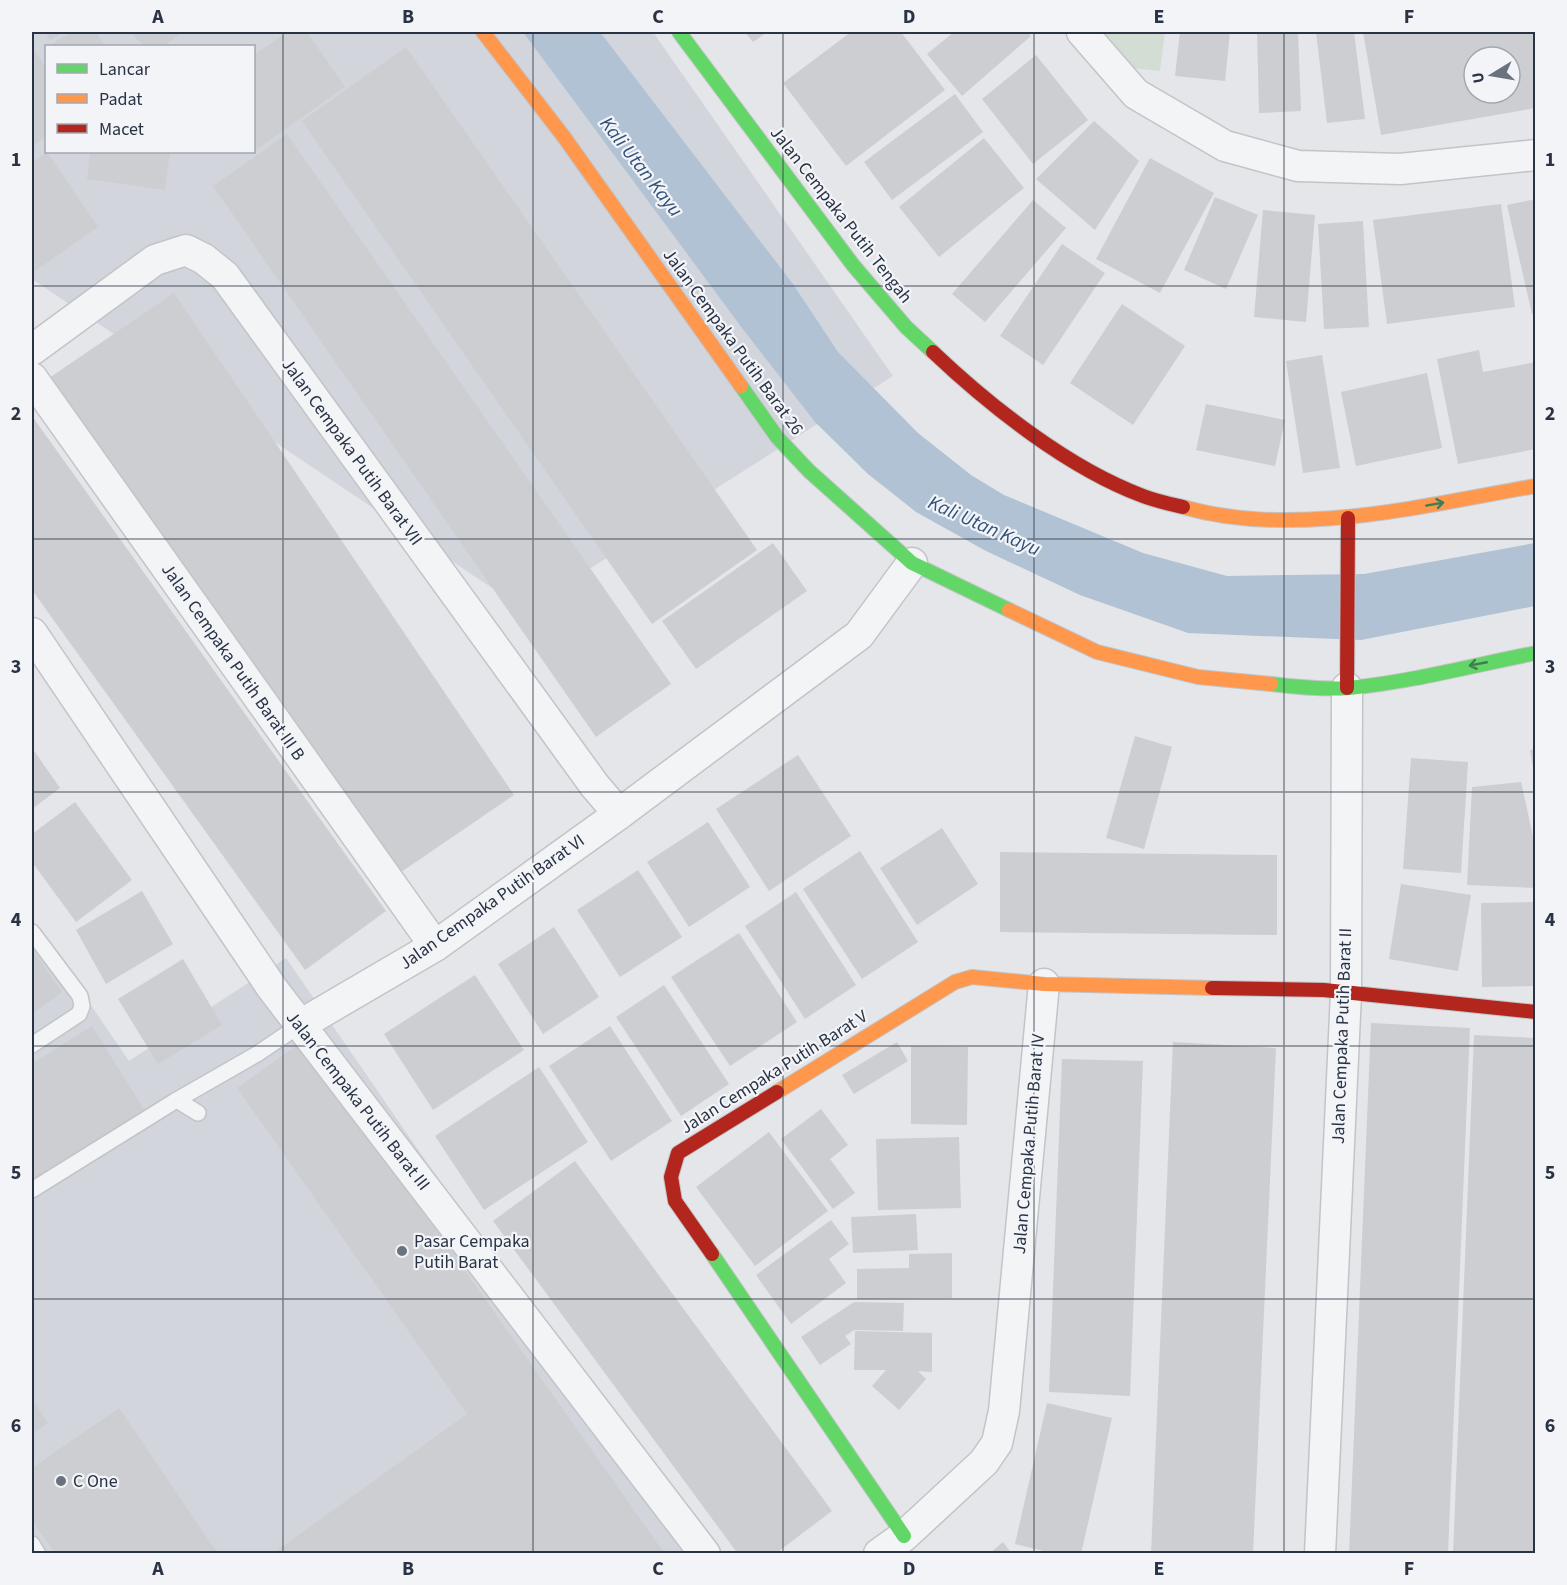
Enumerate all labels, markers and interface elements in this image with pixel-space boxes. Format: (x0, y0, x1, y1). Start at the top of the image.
text: A (151, 3, 164, 31)
text: B (402, 3, 414, 31)
text: C (652, 3, 664, 31)
text: D (903, 3, 915, 31)
text: E (1154, 3, 1164, 31)
text: F (1404, 3, 1414, 31)
legend (45, 45, 255, 153)
north arrow (1462, 45, 1522, 105)
text: Lancar (99, 57, 151, 82)
text: U (1466, 70, 1490, 85)
text: Padat (99, 87, 142, 112)
water label: Kali Utan Kayu (593, 111, 689, 223)
text: Macet (99, 117, 144, 142)
street label: Jalan Cempaka Putih Tengah (764, 121, 918, 309)
text: 1 (11, 146, 21, 174)
text: 1 (1545, 146, 1555, 174)
street label: Jalan Cempaka Putih Barat 26 (657, 244, 809, 440)
street label: Jalan Cempaka Putih Barat VII (276, 353, 428, 551)
text: 2 (11, 400, 21, 428)
text: 2 (1545, 400, 1555, 428)
water label: Kali Utan Kayu (923, 489, 1045, 563)
one-way arrow (1424, 498, 1444, 509)
street label: Jalan Cempaka Putih Barat III B (155, 558, 311, 766)
text: 3 (11, 653, 21, 681)
text: 3 (1545, 653, 1555, 681)
one-way arrow (1469, 659, 1488, 670)
street label: Jalan Cempaka Putih Barat VI (394, 828, 590, 976)
text: 4 (11, 906, 22, 934)
text: 4 (1545, 906, 1556, 934)
street label: Jalan Cempaka Putih Barat II (1326, 927, 1358, 1145)
street label: Jalan Cempaka Putih Barat V (676, 1004, 873, 1140)
street label: Jalan Cempaka Putih Barat III (280, 1006, 436, 1196)
street label: Jalan Cempaka Putih Barat IV (1007, 1032, 1051, 1255)
text: 5 (11, 1159, 21, 1187)
text: 5 (1545, 1159, 1555, 1187)
place label: Pasar Cempaka Putih Barat (414, 1229, 530, 1275)
marker: Pasar Cempaka Putih Barat (395, 1244, 409, 1258)
text: 6 (11, 1412, 21, 1440)
text: 6 (1545, 1412, 1555, 1440)
place label: C One (73, 1469, 118, 1494)
marker: C One (54, 1474, 68, 1488)
text: A (151, 1555, 164, 1583)
text: B (402, 1555, 414, 1583)
text: C (652, 1555, 664, 1583)
text: D (903, 1555, 915, 1583)
text: E (1154, 1555, 1164, 1583)
text: F (1404, 1555, 1414, 1583)

